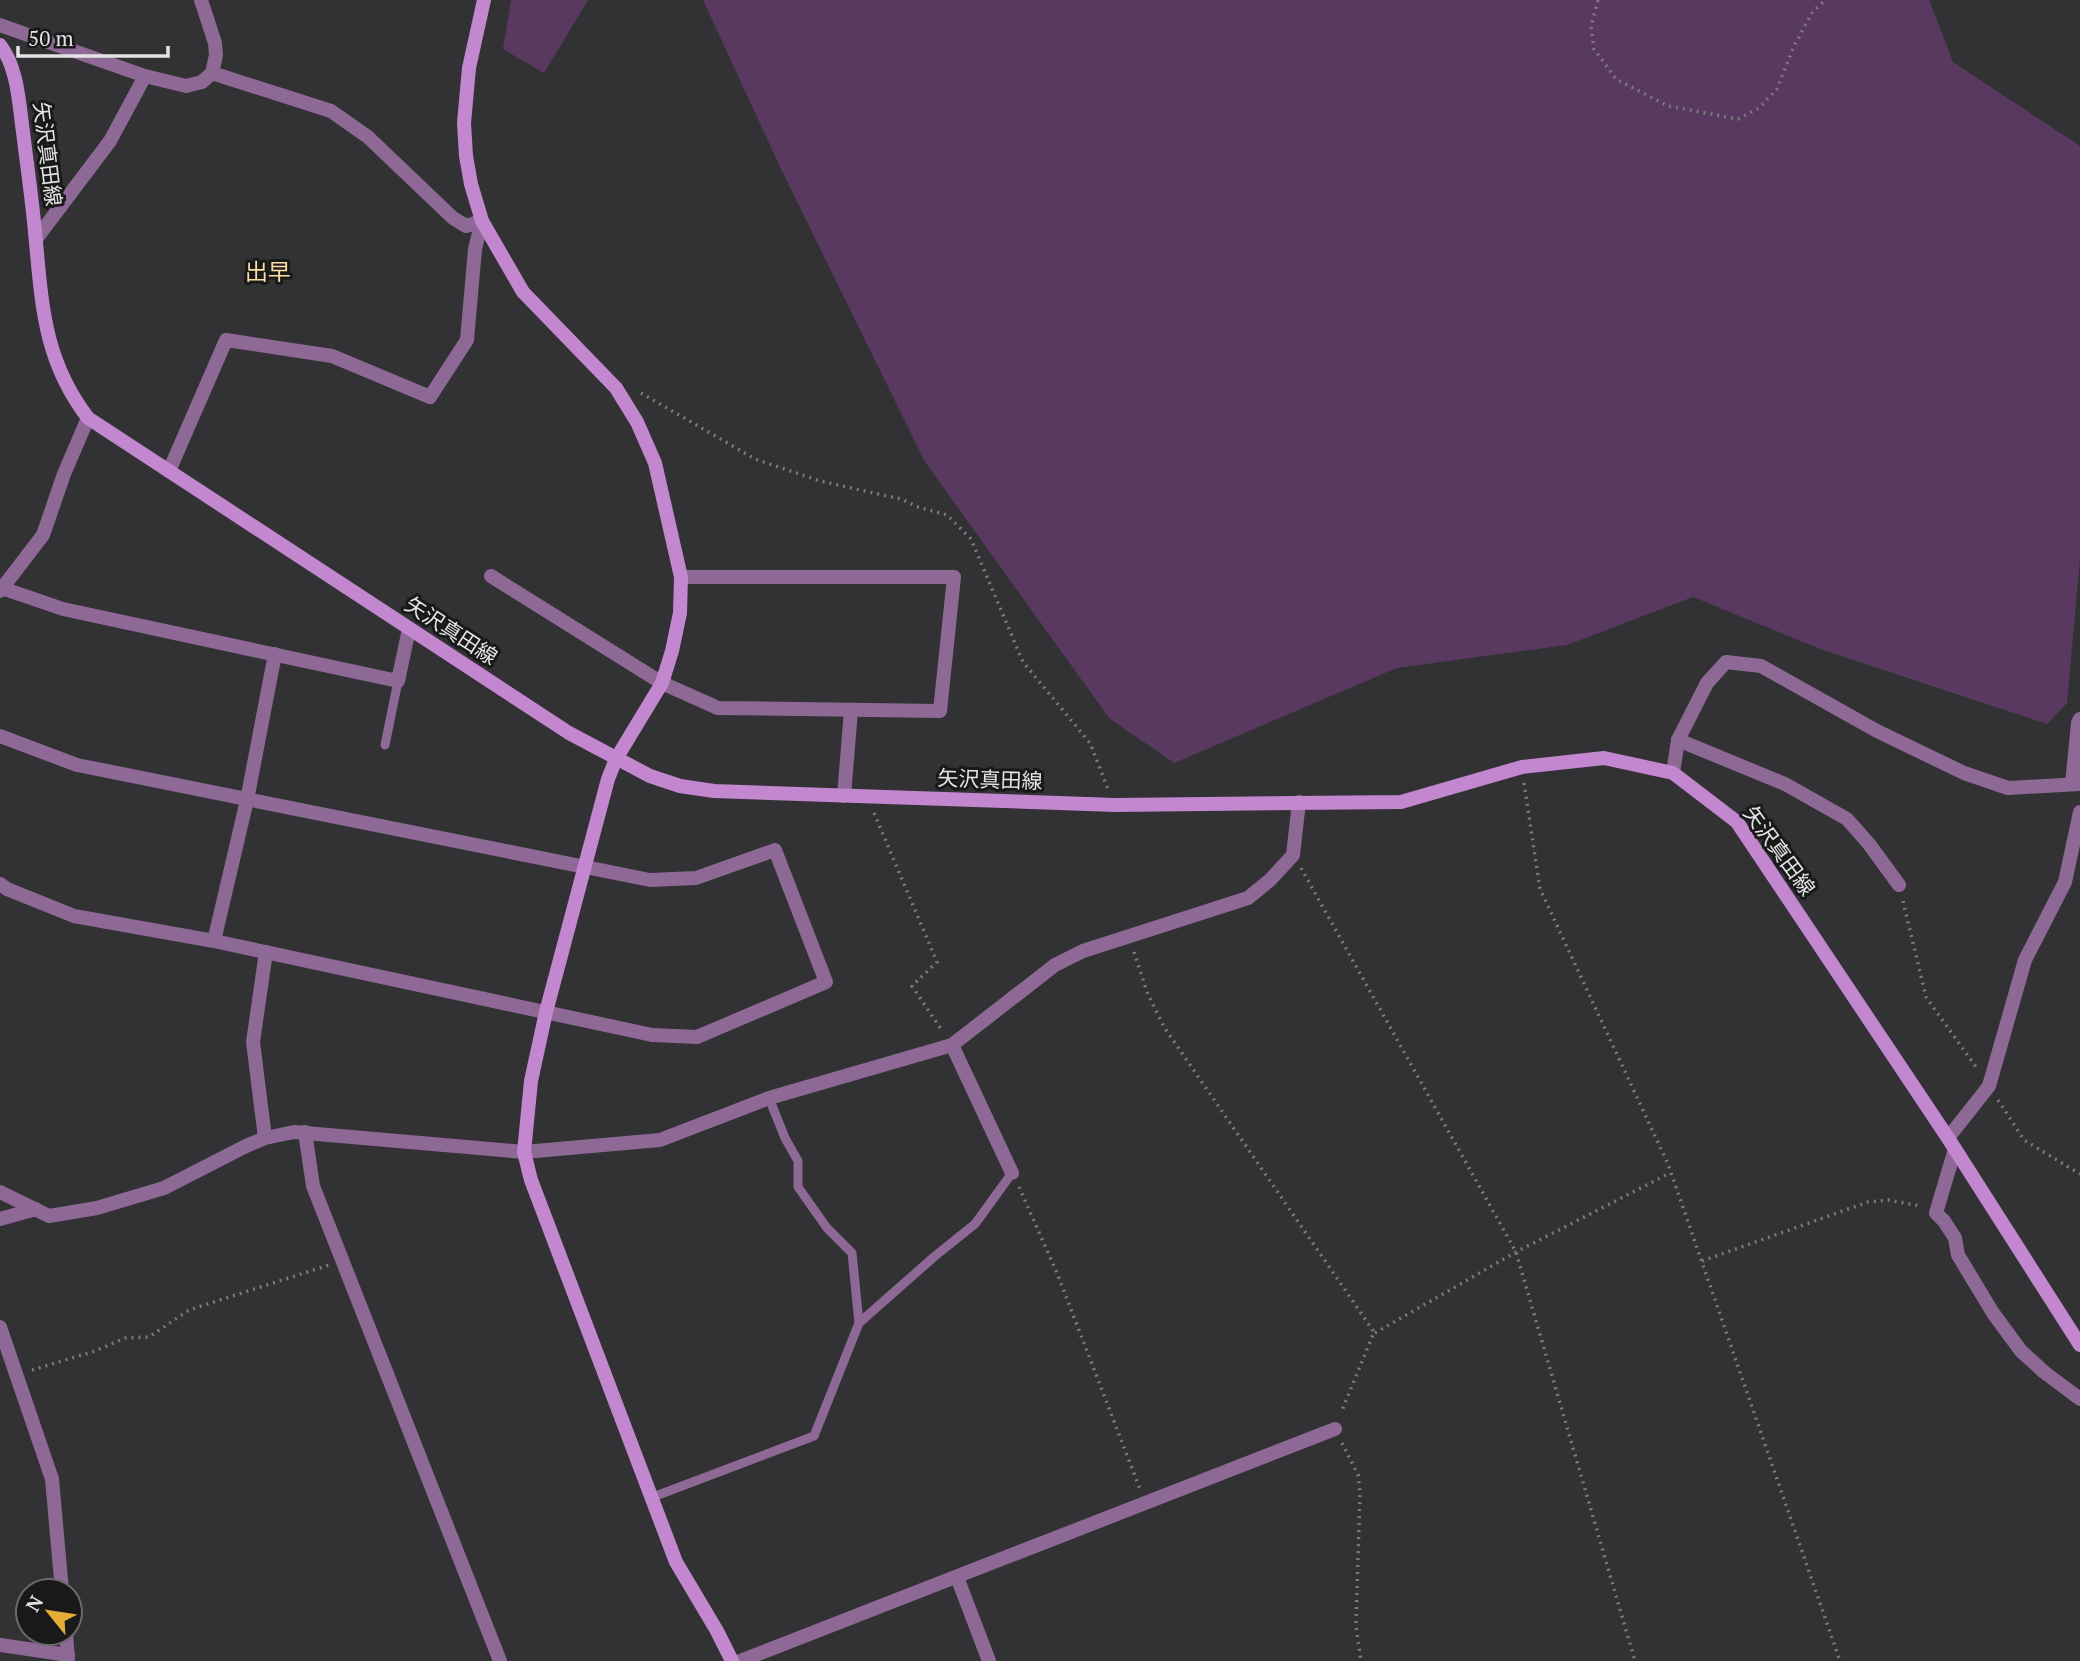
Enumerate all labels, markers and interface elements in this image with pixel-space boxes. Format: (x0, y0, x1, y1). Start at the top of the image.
scale bar (18, 14, 168, 58)
text: 50 m (28, 24, 74, 52)
street label: 矢沢真田線 (28, 100, 68, 208)
district label: 出早 (245, 256, 291, 287)
street label: 矢沢真田線 (400, 590, 503, 670)
street label: 矢沢真田線 (937, 763, 1043, 795)
street label: 矢沢真田線 (1738, 800, 1822, 901)
north arrow (14, 1577, 84, 1647)
text: N (19, 1590, 49, 1616)

